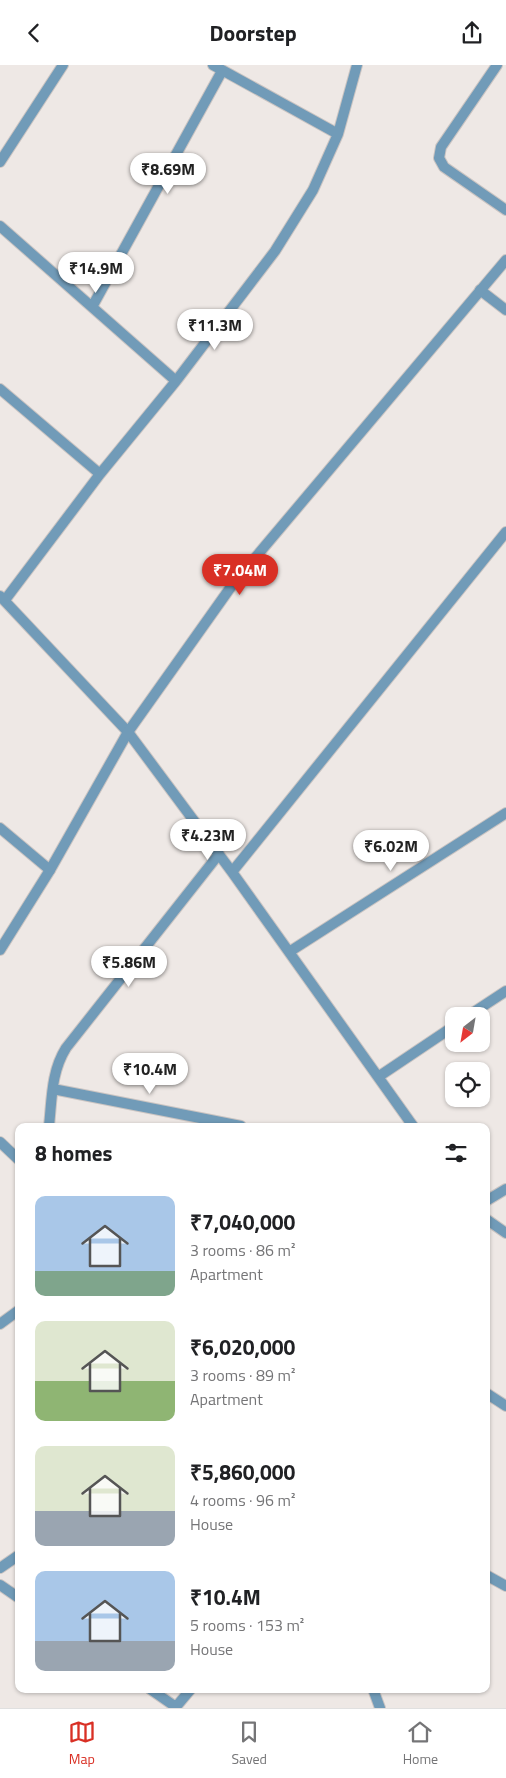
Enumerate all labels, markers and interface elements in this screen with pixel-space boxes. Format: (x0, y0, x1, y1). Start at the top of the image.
text: Doorstep (209, 16, 297, 50)
icon: back (20, 19, 48, 47)
icon: share (458, 19, 486, 47)
pin: ₹8.69M (127, 153, 209, 195)
text: ₹8.69M (141, 157, 195, 181)
pin: ₹14.9M (55, 251, 137, 294)
text: ₹14.9M (69, 256, 123, 280)
pin: ₹11.3M (174, 309, 256, 351)
text: ₹11.3M (188, 313, 242, 337)
pin: ₹7.04M (199, 553, 281, 596)
text: ₹7.04M (213, 558, 267, 582)
pin: ₹4.23M (167, 819, 249, 861)
text: ₹4.23M (181, 823, 235, 847)
pin: ₹6.02M (350, 829, 432, 872)
text: ₹6.02M (364, 834, 418, 858)
pin: ₹5.86M (88, 945, 170, 988)
text: ₹5.86M (102, 950, 156, 974)
north arrow (445, 1007, 490, 1053)
map controls (445, 1007, 490, 1107)
pin: ₹10.4M (109, 1053, 191, 1095)
text: ₹10.4M (123, 1057, 177, 1081)
button: locate (445, 1062, 490, 1107)
text: 8 homes (35, 1137, 112, 1169)
icon: filters (442, 1139, 470, 1167)
text: ₹7,040,000 (190, 1206, 295, 1238)
icon: home (75, 1216, 135, 1276)
text: 3 rooms · 86 m² (190, 1238, 295, 1262)
text: Apartment (190, 1262, 263, 1286)
text: ₹6,020,000 (190, 1331, 295, 1363)
icon: home (75, 1341, 135, 1401)
text: 3 rooms · 89 m² (190, 1363, 295, 1387)
text: Apartment (190, 1387, 263, 1411)
text: ₹5,860,000 (190, 1456, 295, 1488)
icon: home (75, 1466, 135, 1526)
text: 4 rooms · 96 m² (190, 1488, 295, 1512)
text: House (190, 1512, 233, 1536)
text: ₹10.4M (190, 1581, 261, 1613)
icon: home (75, 1591, 135, 1651)
text: 5 rooms · 153 m² (190, 1613, 304, 1637)
text: House (190, 1637, 233, 1661)
tab: Map (68, 1718, 96, 1769)
tab: Saved (231, 1718, 267, 1769)
tab: Home (403, 1718, 438, 1769)

